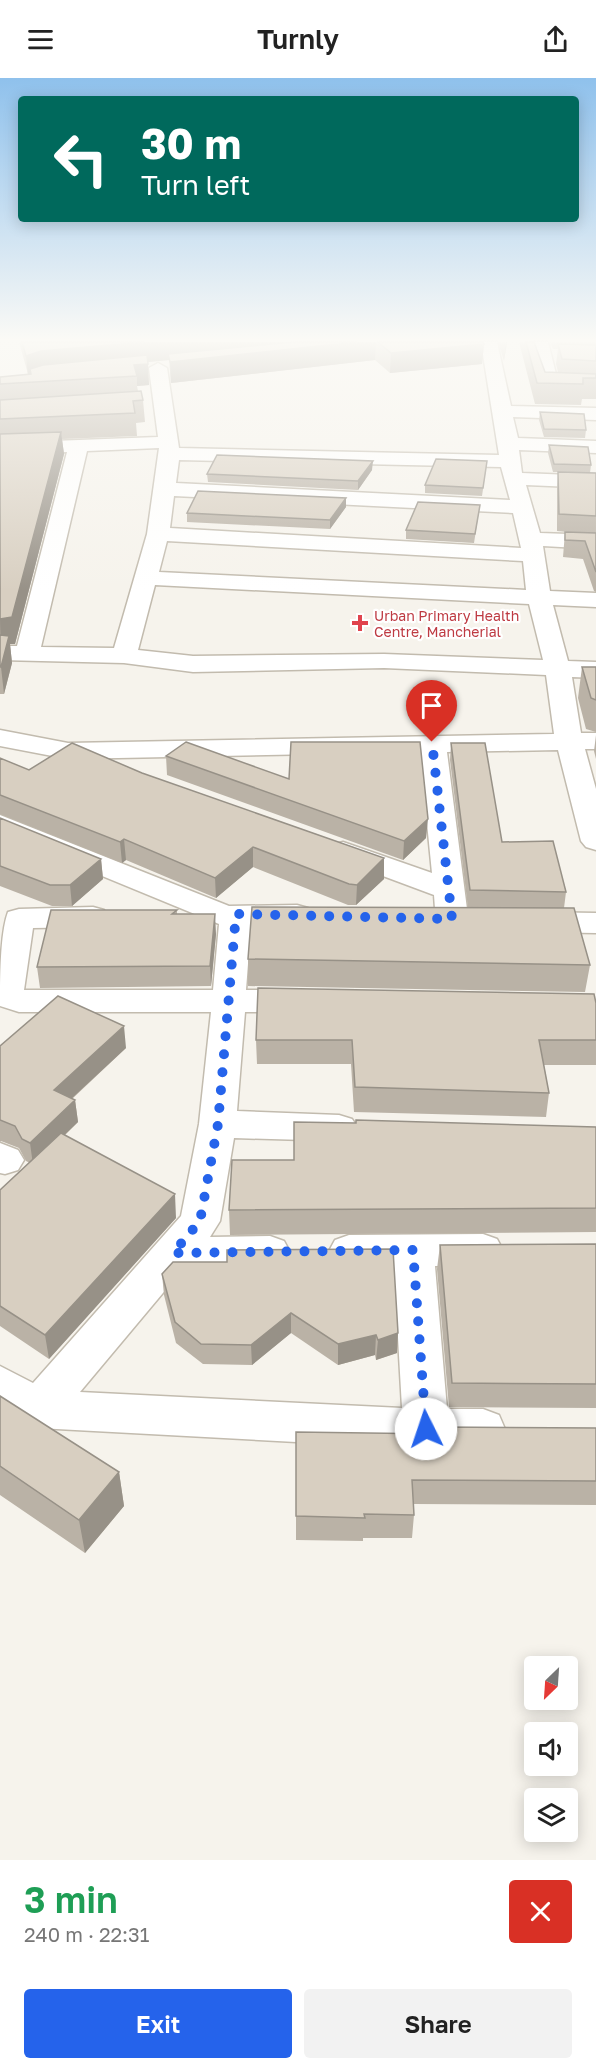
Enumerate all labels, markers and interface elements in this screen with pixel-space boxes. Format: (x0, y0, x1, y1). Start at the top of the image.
icon: menu (24, 23, 57, 56)
text: Turnly (257, 23, 339, 55)
icon: share (539, 23, 572, 56)
text: 30 m (141, 118, 241, 168)
icon: left (42, 120, 120, 198)
text: Turn left (141, 169, 250, 201)
place label: Urban Primary Health Centre, Mancherial (374, 607, 519, 640)
marker: Urban Primary Health Centre, Mancherial (351, 614, 369, 632)
pin (406, 680, 457, 742)
icon: arrive (415, 689, 448, 722)
position arrow (394, 1397, 458, 1461)
north arrow (524, 1656, 578, 1710)
map controls (524, 1656, 578, 1842)
button: sound (524, 1722, 578, 1776)
button: layers (524, 1788, 578, 1842)
text: 3 min (24, 1878, 118, 1921)
button: close (509, 1880, 572, 1943)
text: 240 m · 22:31 (24, 1922, 150, 1946)
button: Exit (24, 1989, 292, 2058)
button: Share (304, 1989, 572, 2058)

